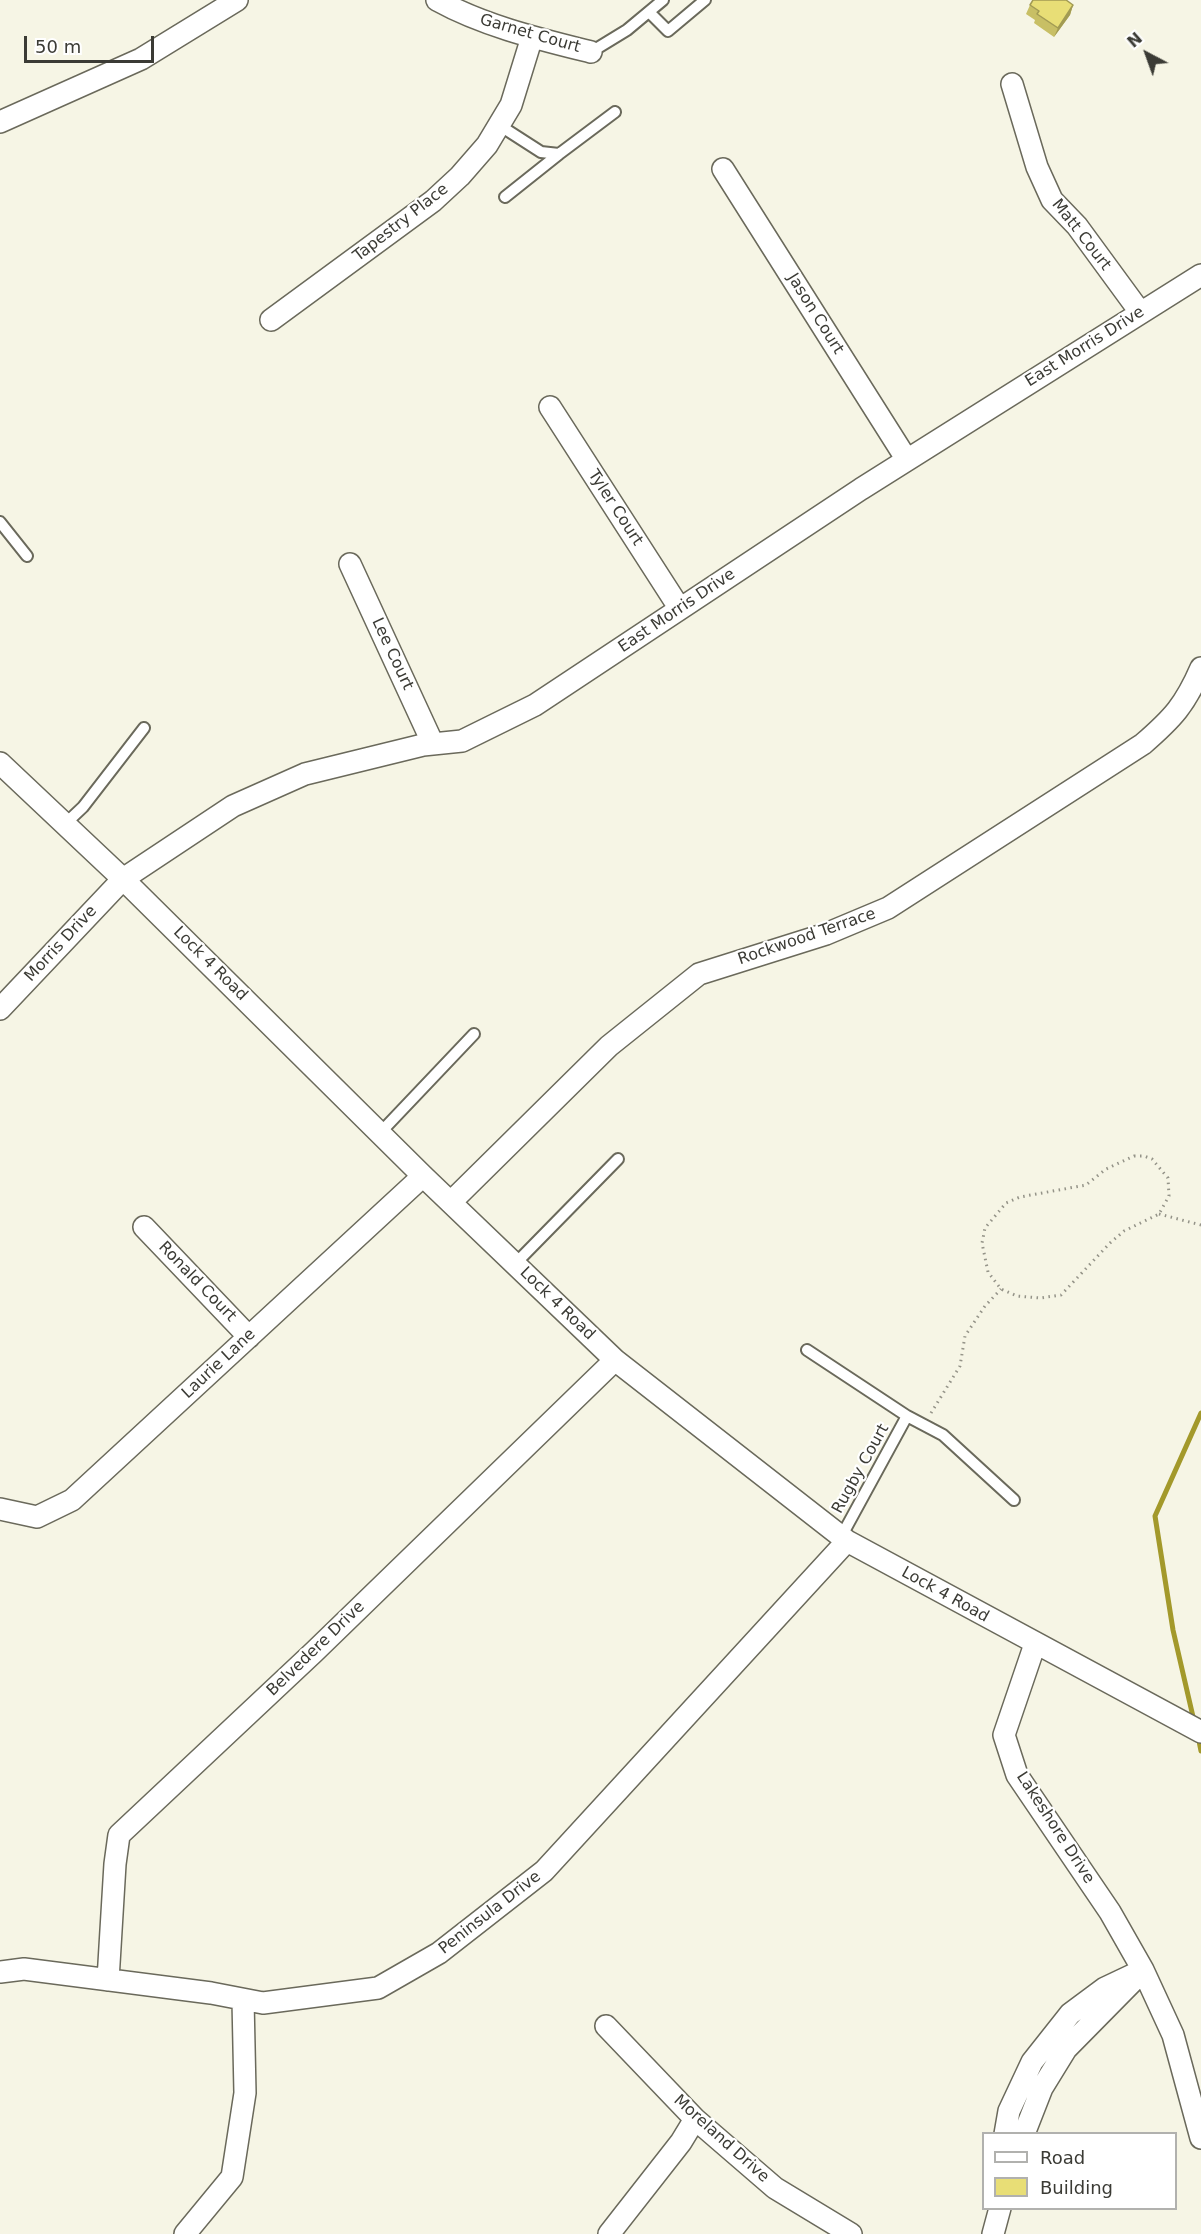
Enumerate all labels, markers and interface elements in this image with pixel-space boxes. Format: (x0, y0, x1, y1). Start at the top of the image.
street label: Garnet Court (477, 10, 583, 58)
scale bar (27, 24, 158, 62)
north arrow (1117, 24, 1177, 84)
text: N (1124, 28, 1146, 52)
text: 50 m (35, 36, 81, 57)
street label: Tapestry Place (350, 180, 452, 266)
street label: Matt Court (1047, 196, 1115, 274)
street label: Jason Court (783, 270, 847, 358)
street label: East Morris Drive (1022, 303, 1148, 391)
street label: Tyler Court (583, 466, 647, 550)
street label: East Morris Drive (615, 565, 739, 657)
street label: Lee Court (367, 615, 417, 693)
street label: Morris Drive (21, 902, 101, 986)
street label: Rockwood Terrace (736, 904, 878, 970)
street label: Lock 4 Road (169, 923, 251, 1005)
street label: Ronald Court (154, 1238, 240, 1326)
street label: Lock 4 Road (515, 1263, 599, 1345)
street label: Laurie Lane (178, 1325, 260, 1403)
street label: Rugby Court (829, 1421, 893, 1517)
street label: Lock 4 Road (898, 1563, 992, 1627)
street label: Belvedere Drive (263, 1598, 369, 1700)
street label: Lakeshore Drive (1012, 1769, 1098, 1887)
street label: Peninsula Drive (435, 1867, 545, 1959)
street label: Moreland Drive (669, 2091, 773, 2187)
legend (982, 2132, 1177, 2210)
text: Road (1040, 2147, 1085, 2168)
text: Building (1040, 2177, 1113, 2198)

